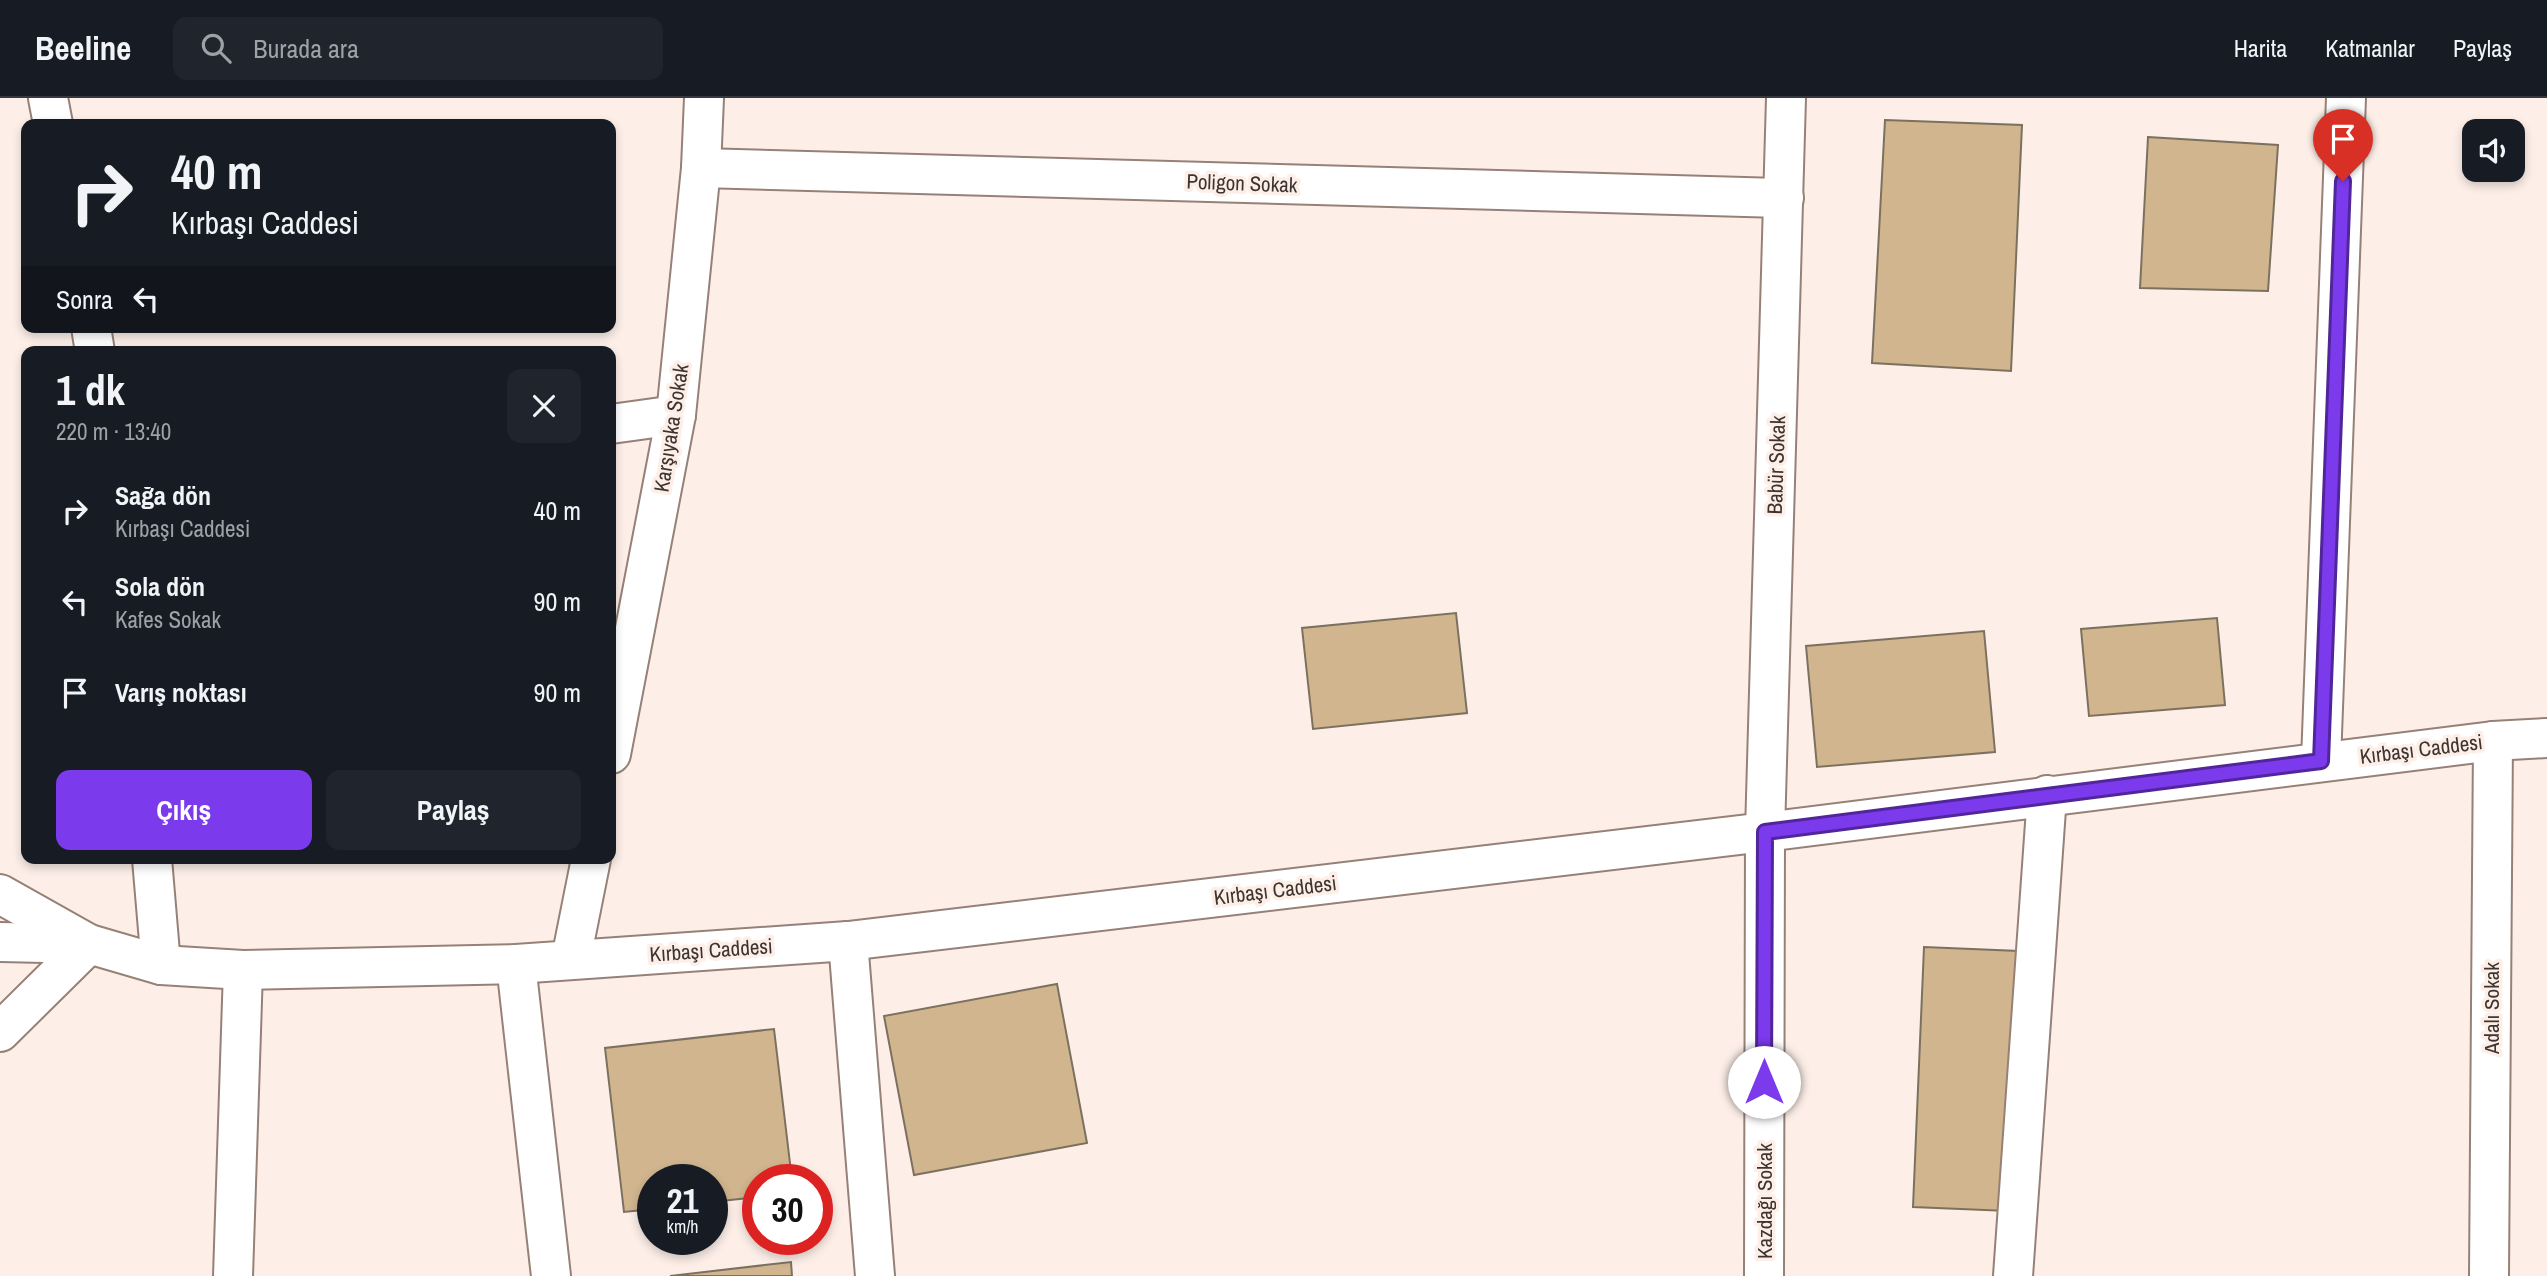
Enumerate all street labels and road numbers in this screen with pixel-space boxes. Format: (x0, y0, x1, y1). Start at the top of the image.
street label: Poligon Sokak (1186, 167, 1298, 199)
street label: Karşıyaka Sokak (647, 362, 695, 494)
street label: Babür Sokak (1760, 415, 1792, 515)
street label: Kırbaşı Caddesi (2358, 727, 2484, 771)
street label: Kırbaşı Caddesi (1212, 868, 1338, 912)
street label: Kırbaşı Caddesi (648, 931, 774, 969)
street label: Adalı Sokak (2477, 962, 2506, 1055)
street label: Kazdağı Sokak (1750, 1143, 1779, 1259)

